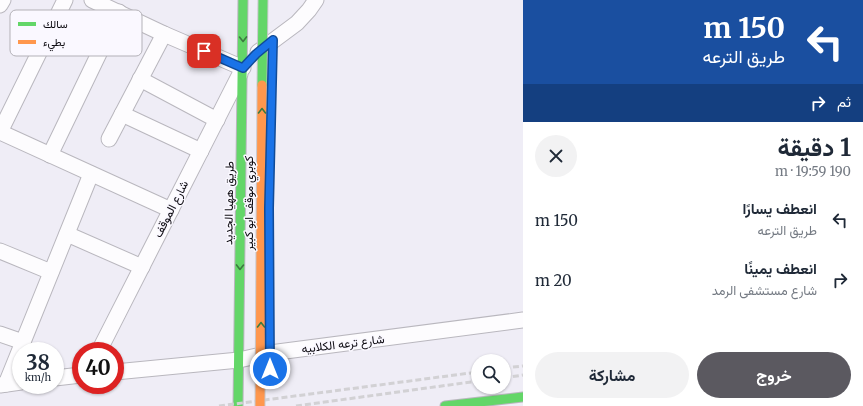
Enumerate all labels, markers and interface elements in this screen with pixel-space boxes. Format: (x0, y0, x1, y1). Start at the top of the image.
legend (10, 10, 142, 56)
text: 150 m (703, 10, 785, 46)
icon: left (799, 16, 851, 68)
text: سالك (43, 17, 68, 31)
pin (187, 34, 221, 68)
text: بطيء (43, 35, 65, 52)
one-way arrow (239, 36, 247, 42)
icon: arrive (193, 40, 215, 62)
text: طريق الترعه (702, 45, 785, 68)
icon: right (807, 92, 829, 114)
text: ثم (837, 92, 851, 111)
one-way arrow (258, 108, 266, 114)
text: 1 دقيقة (778, 132, 851, 163)
button: close (535, 135, 577, 177)
street label: كوبري موقف ابو كبير (241, 156, 259, 251)
street label: طريق ههيا الجديد (220, 161, 238, 245)
text: 190 m · 19:59 (775, 163, 851, 180)
street label: شارع الموقف (150, 178, 193, 241)
text: انعطف يسارًا (742, 199, 817, 218)
icon: left (829, 209, 851, 231)
text: 150 m (535, 211, 578, 230)
text: طريق الترعه (757, 222, 817, 239)
text: انعطف يمينًا (744, 259, 817, 278)
one-way arrow (236, 264, 244, 270)
icon: right (829, 269, 851, 291)
text: 20 m (535, 271, 572, 290)
text: شارع مستشفى الرمد (712, 282, 817, 299)
one-way arrow (257, 322, 265, 328)
street label: شارع ترعه الكلابيه (301, 331, 385, 358)
speed limit sign: 40 (72, 342, 124, 394)
position arrow (249, 348, 291, 390)
text: 38 (26, 350, 50, 375)
button: مشاركة (535, 352, 689, 398)
button: خروج (697, 352, 851, 398)
map controls (471, 354, 511, 394)
button: search (471, 354, 511, 394)
text: km/h (25, 371, 51, 384)

